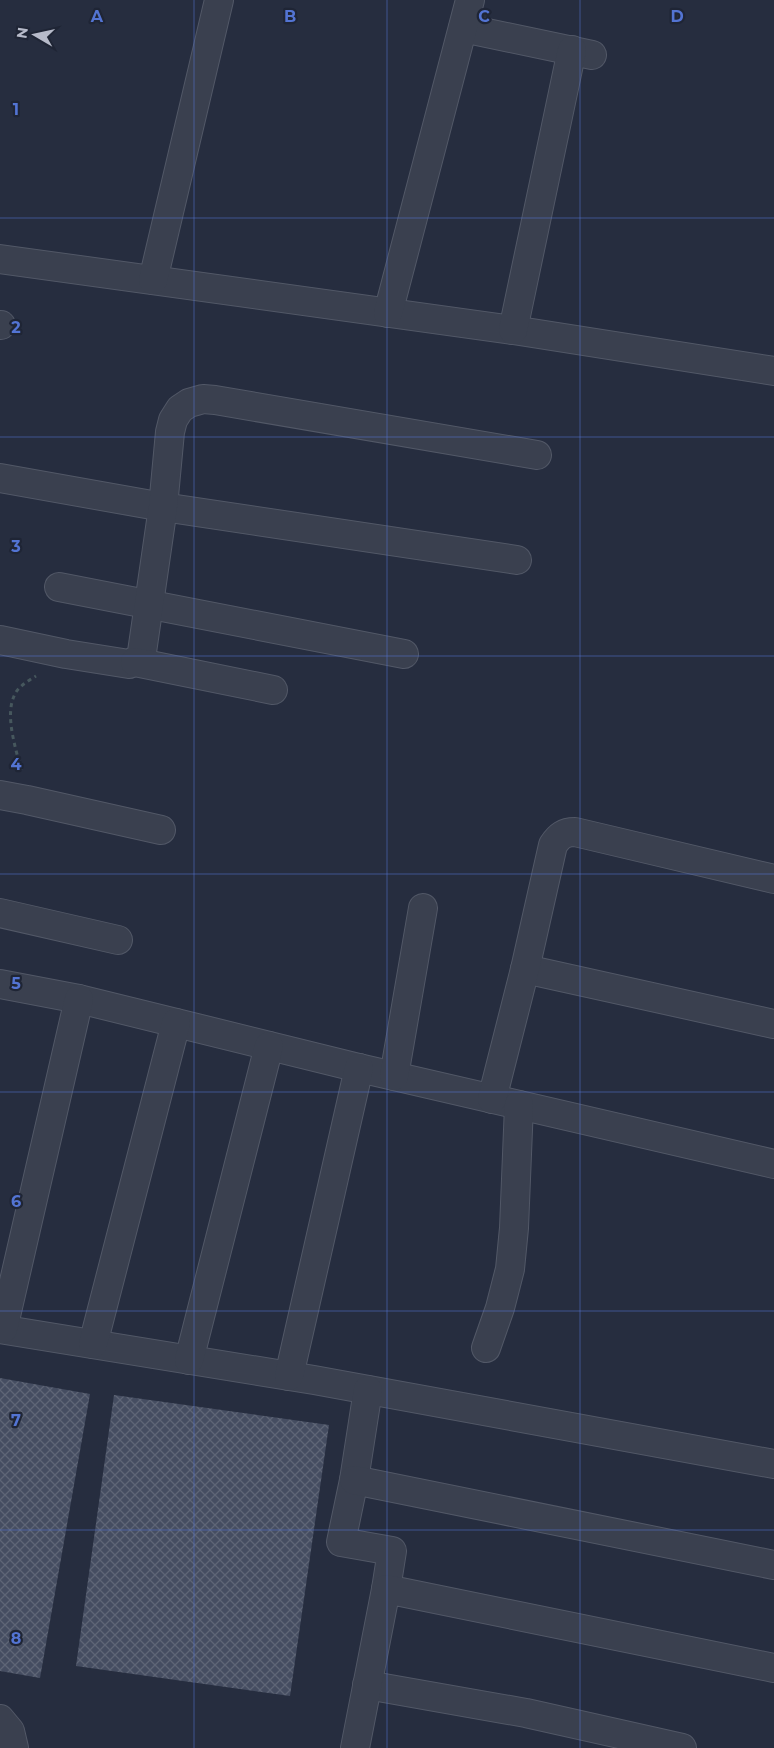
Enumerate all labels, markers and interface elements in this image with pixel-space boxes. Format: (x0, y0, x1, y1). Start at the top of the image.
text: A (90, 7, 104, 26)
text: B (284, 7, 296, 26)
text: C (478, 7, 490, 26)
text: D (670, 7, 684, 26)
north arrow (10, 10, 60, 60)
text: N (12, 26, 32, 40)
text: 1 (13, 100, 19, 119)
text: 2 (11, 318, 21, 337)
text: 3 (10, 537, 21, 556)
text: 4 (10, 755, 22, 774)
text: 5 (11, 974, 21, 993)
text: 6 (11, 1192, 21, 1211)
text: 7 (11, 1411, 21, 1430)
text: 8 (11, 1629, 21, 1648)

